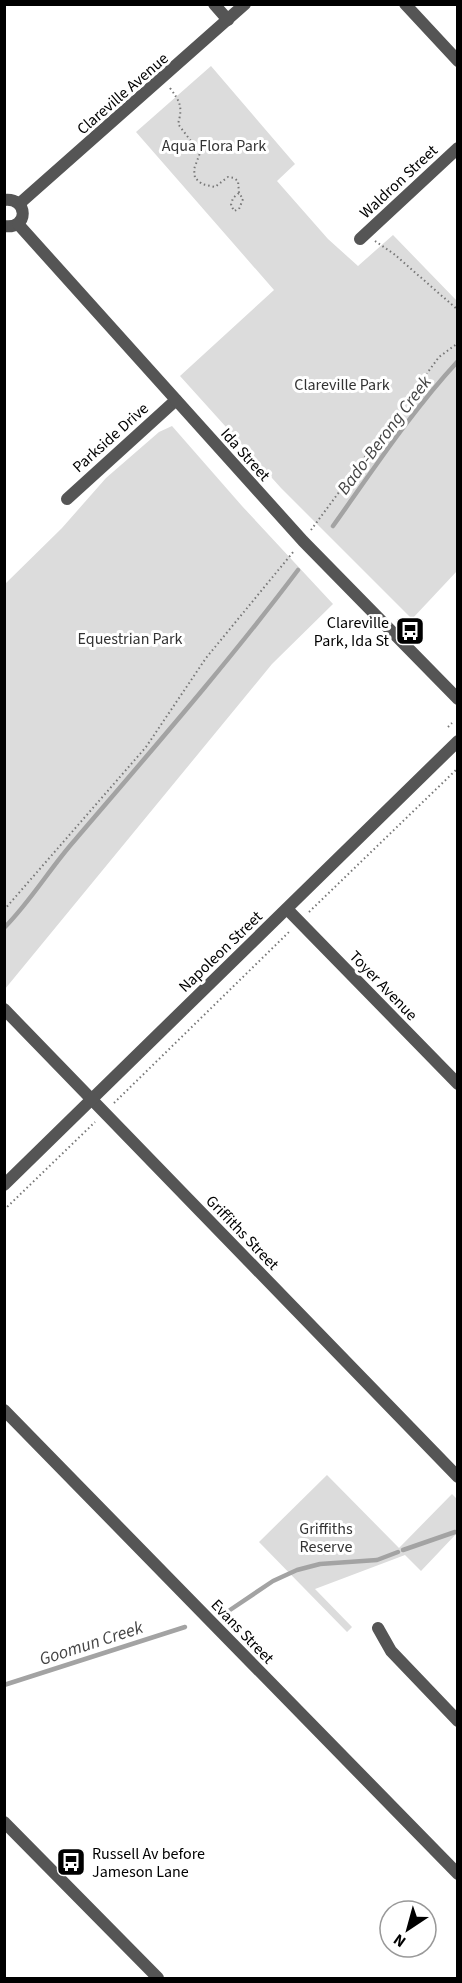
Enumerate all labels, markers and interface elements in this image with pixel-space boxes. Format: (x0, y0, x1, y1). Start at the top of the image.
street label: Clareville Avenue (72, 48, 173, 140)
park label: Aqua Flora Park (162, 135, 266, 157)
street label: Waldron Street (355, 139, 443, 224)
water label: Bado-Berong Creek (331, 370, 438, 500)
park label: Clareville Park (294, 374, 390, 396)
street label: Parkside Drive (68, 398, 153, 478)
street label: Ida Street (216, 423, 275, 486)
place label: Clareville Park, Ida St (314, 612, 390, 652)
bus stop icon: Clareville Park, Ida St (394, 615, 426, 647)
park label: Equestrian Park (78, 628, 183, 650)
street label: Napoleon Street (174, 906, 268, 997)
street label: Toyer Avenue (344, 946, 422, 1026)
street label: Griffiths Street (201, 1190, 284, 1276)
park label: Griffiths Reserve (299, 1518, 353, 1558)
street label: Evans Street (206, 1594, 279, 1669)
water label: Goomun Creek (36, 1615, 147, 1672)
place label: Russell Av before Jameson Lane (92, 1843, 205, 1883)
bus stop icon: Russell Av before Jameson Lane (55, 1846, 87, 1878)
north arrow (378, 1899, 438, 1959)
text: N (389, 1928, 411, 1952)

